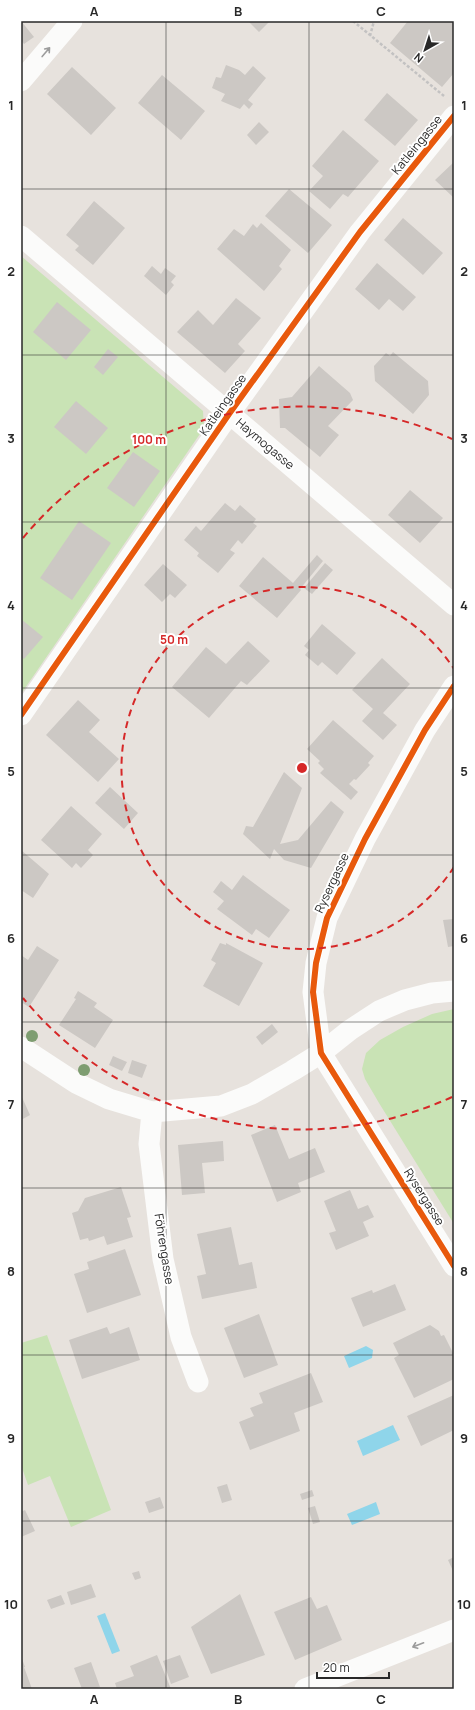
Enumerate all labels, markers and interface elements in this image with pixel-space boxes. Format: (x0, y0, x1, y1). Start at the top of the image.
text: A (90, 2, 99, 20)
text: B (234, 2, 242, 20)
text: C (376, 2, 386, 20)
north arrow (405, 30, 445, 70)
one-way arrow (42, 46, 51, 57)
text: N (411, 50, 426, 66)
text: 1 (8, 96, 14, 114)
text: 1 (461, 96, 467, 114)
street label: Katleingasse (387, 111, 446, 178)
text: 2 (7, 262, 15, 280)
text: 2 (460, 262, 468, 280)
street label: Katleingasse (195, 370, 250, 439)
street label: Haymogasse (232, 414, 298, 473)
text: 3 (7, 429, 15, 447)
text: 3 (460, 429, 468, 447)
text: 100 m (132, 431, 166, 448)
text: 4 (7, 596, 15, 614)
text: 4 (460, 596, 468, 614)
text: 50 m (160, 631, 188, 648)
centre of rings (295, 761, 309, 775)
text: 5 (7, 762, 15, 780)
text: 5 (460, 762, 468, 780)
street label: Rysergasse (310, 850, 353, 916)
text: 6 (7, 929, 15, 947)
text: 6 (460, 929, 468, 947)
text: 7 (8, 1095, 15, 1113)
text: 7 (461, 1095, 468, 1113)
street label: Rysergasse (400, 1165, 449, 1229)
street label: Föhrengasse (150, 1212, 178, 1286)
text: 8 (7, 1262, 15, 1280)
text: 8 (460, 1262, 468, 1280)
text: 9 (7, 1429, 15, 1447)
text: 9 (460, 1429, 468, 1447)
text: 10 (4, 1595, 18, 1613)
text: 10 (457, 1595, 471, 1613)
one-way arrow (412, 1641, 424, 1649)
scale bar (317, 1654, 389, 1680)
text: 20 m (323, 1659, 350, 1676)
text: A (90, 1690, 99, 1708)
text: B (234, 1690, 242, 1708)
text: C (376, 1690, 386, 1708)

